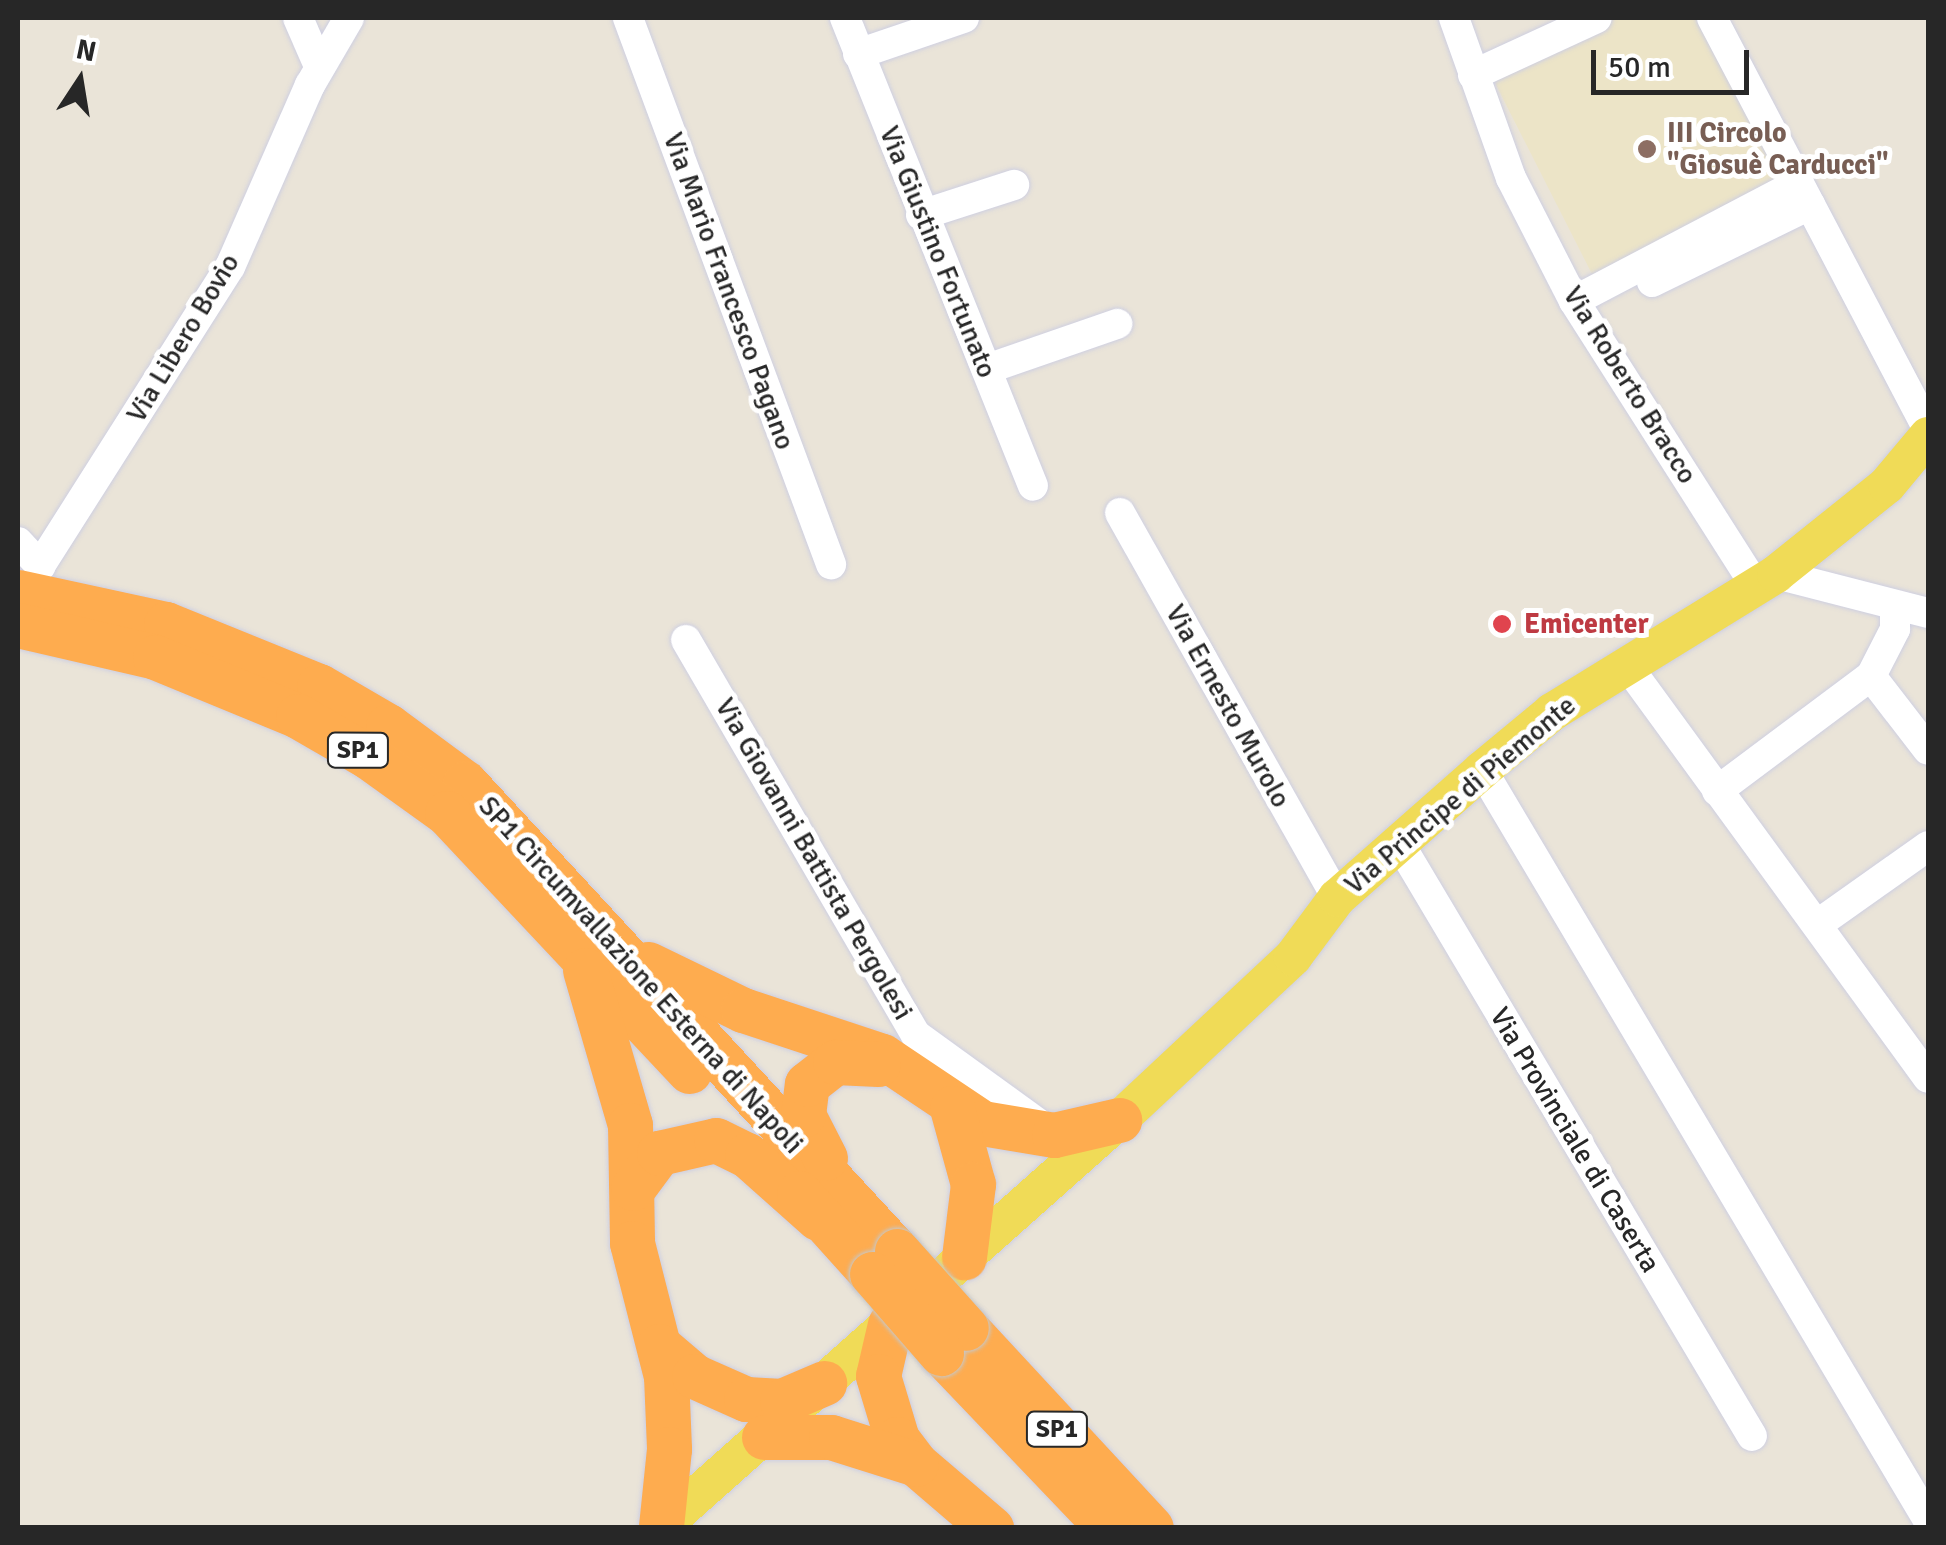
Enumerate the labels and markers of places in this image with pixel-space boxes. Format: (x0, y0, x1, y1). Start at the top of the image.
place label: III Circolo "Giosuè Carducci" (1667, 116, 1889, 182)
marker: III Circolo "Giosuè Carducci" (1636, 138, 1658, 160)
place label: Emicenter (1524, 607, 1649, 641)
marker: Emicenter (1489, 611, 1515, 637)

